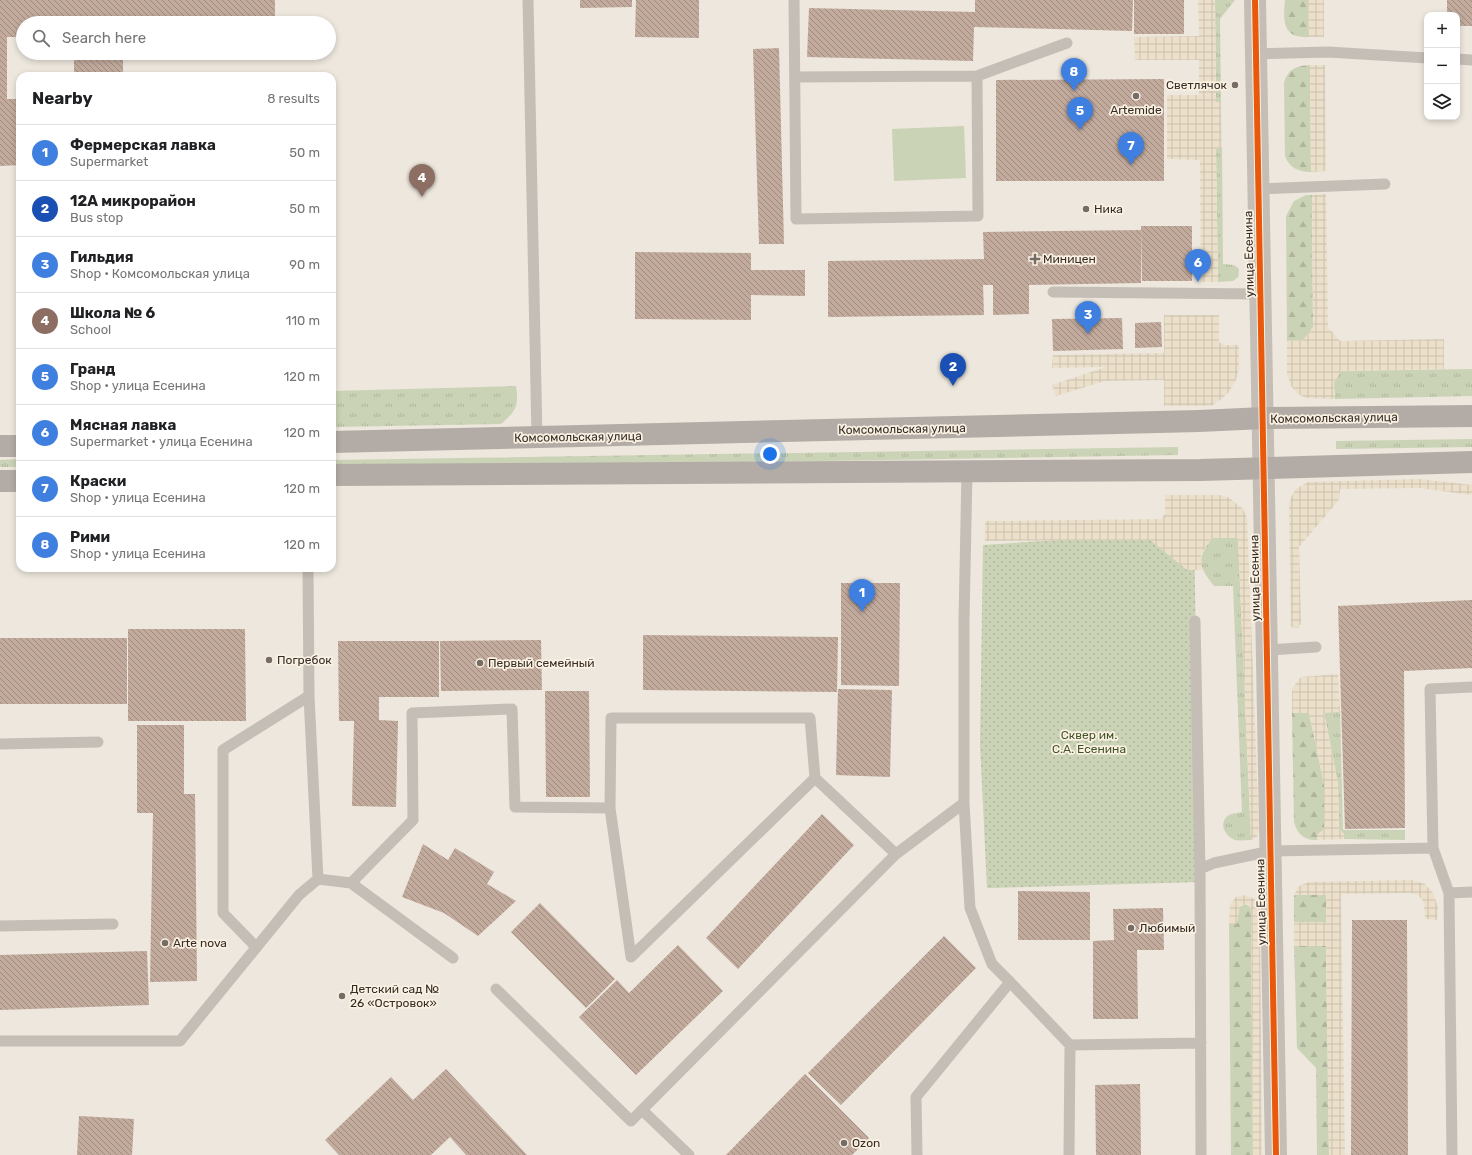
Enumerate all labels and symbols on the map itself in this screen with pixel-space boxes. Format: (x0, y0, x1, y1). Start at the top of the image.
pin: 8 (1061, 58, 1087, 91)
place label: Светлячок (1166, 78, 1228, 92)
marker: Светлячок (1230, 80, 1240, 90)
marker: Artemide (1131, 91, 1141, 101)
pin: 5 (1067, 97, 1093, 130)
place label: Artemide (1110, 103, 1162, 117)
pin: 7 (1118, 132, 1144, 165)
pin: 4 (409, 164, 435, 197)
place label: Ника (1094, 202, 1123, 216)
marker: Ника (1081, 204, 1091, 214)
street label: улица Есенина (1241, 211, 1257, 297)
pin: 6 (1185, 249, 1211, 282)
place label: Миницен (1043, 252, 1096, 266)
marker: Миницен (1030, 254, 1040, 264)
pin: 3 (1075, 301, 1101, 334)
pin: 2 (940, 353, 966, 386)
street label: Комсомольская улица (1270, 410, 1398, 426)
street label: Комсомольская улица (838, 421, 966, 437)
street label: Комсомольская улица (514, 429, 642, 445)
your location (760, 444, 780, 464)
street label: улица Есенина (1247, 535, 1263, 621)
pin: 1 (849, 579, 875, 612)
place label: Погребок (277, 653, 332, 667)
marker: Погребок (264, 655, 274, 665)
place label: Первый семейный (488, 656, 595, 670)
marker: Первый семейный (475, 658, 485, 668)
park label: Сквер им. С.А. Есенина (1052, 728, 1126, 756)
street label: улица Есенина (1253, 859, 1269, 945)
place label: Любимый (1139, 921, 1195, 935)
marker: Любимый (1126, 923, 1136, 933)
place label: Arte nova (173, 936, 227, 950)
marker: Arte nova (160, 938, 170, 948)
place label: Детский сад № 26 «Островок» (350, 982, 439, 1010)
marker: Детский сад № 26 «Островок» (337, 991, 347, 1001)
place label: Ozon (852, 1136, 880, 1150)
marker: Ozon (839, 1138, 849, 1148)

